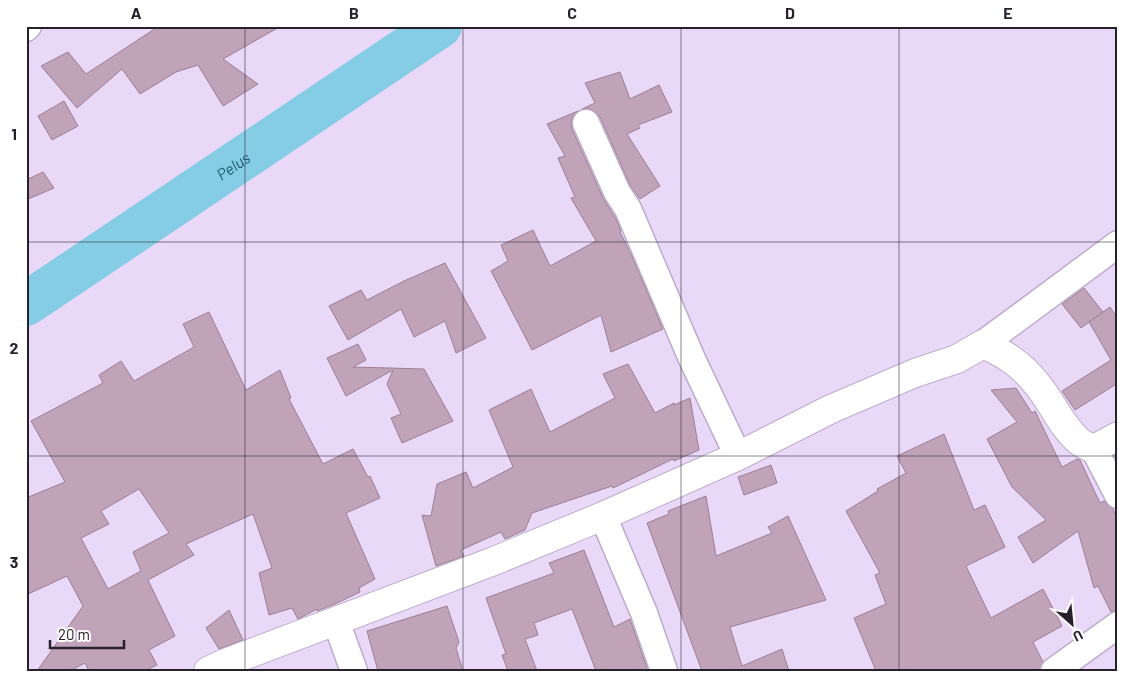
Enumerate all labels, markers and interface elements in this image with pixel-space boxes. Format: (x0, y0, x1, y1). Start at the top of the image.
text: A (131, 3, 142, 22)
text: B (349, 3, 359, 22)
text: C (567, 3, 577, 22)
text: D (785, 3, 795, 22)
text: E (1003, 3, 1013, 22)
text: 1 (11, 124, 17, 143)
water label: Pelus (212, 147, 254, 183)
text: 2 (10, 338, 19, 357)
text: 3 (10, 552, 18, 571)
north arrow (1046, 600, 1096, 650)
scale bar (50, 617, 124, 649)
text: 20 m (58, 625, 90, 643)
text: U (1070, 626, 1086, 646)

